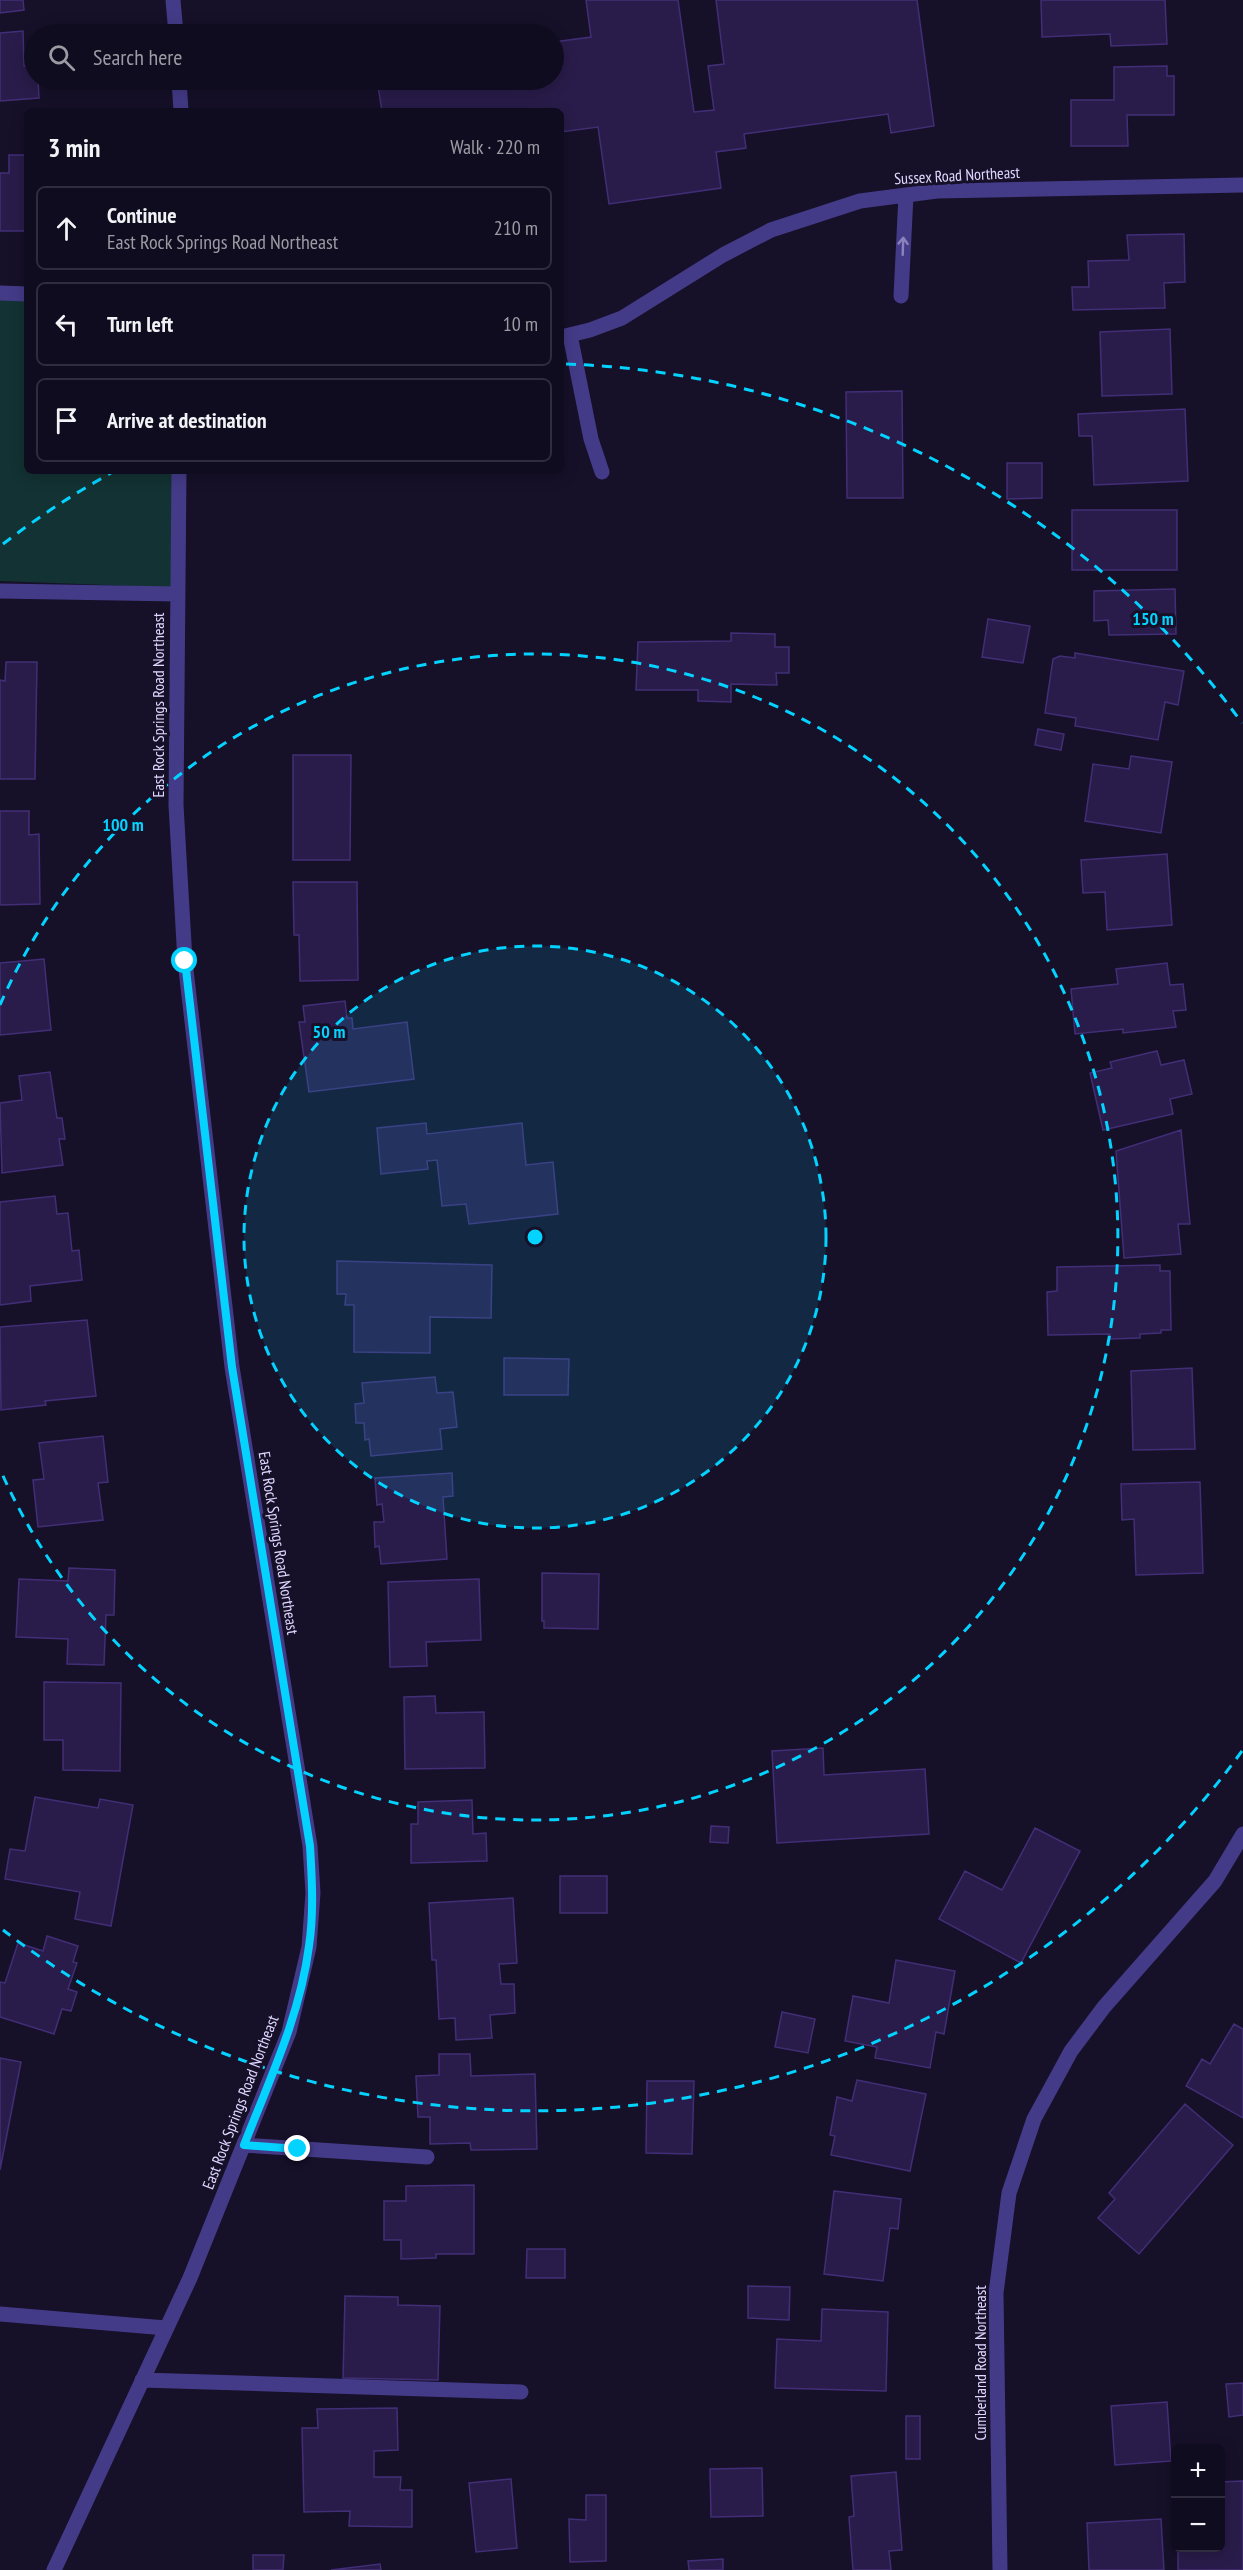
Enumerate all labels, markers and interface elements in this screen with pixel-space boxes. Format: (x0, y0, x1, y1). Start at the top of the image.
search box (24, 24, 564, 90)
icon: search (45, 41, 78, 74)
text: Search here (93, 43, 182, 71)
text: 3 min (48, 131, 101, 164)
text: Walk · 220 m (450, 134, 540, 160)
street label: Sussex Road Northeast (894, 162, 1021, 188)
text: Continue (107, 201, 177, 229)
icon: ahead (50, 212, 83, 245)
text: 210 m (494, 215, 538, 241)
text: East Rock Springs Road Northeast (107, 229, 338, 255)
one-way arrow (898, 236, 909, 256)
icon: left (50, 308, 83, 341)
text: Turn left (107, 310, 173, 338)
text: 10 m (503, 311, 538, 337)
icon: arrive (50, 404, 83, 437)
text: Arrive at destination (107, 406, 267, 434)
text: 150 m (1132, 607, 1174, 630)
street label: East Rock Springs Road Northeast (148, 612, 168, 797)
text: 100 m (102, 813, 144, 836)
route start (171, 947, 197, 973)
text: 50 m (313, 1020, 345, 1043)
centre of rings (525, 1227, 545, 1247)
street label: East Rock Springs Road Northeast (255, 1450, 303, 1637)
street label: East Rock Springs Road Northeast (198, 2012, 283, 2192)
route end (284, 2135, 310, 2161)
street label: Cumberland Road Northeast (970, 2285, 990, 2441)
map controls (1171, 2444, 1225, 2552)
button: + (1171, 2444, 1225, 2498)
button: − (1171, 2498, 1225, 2552)

